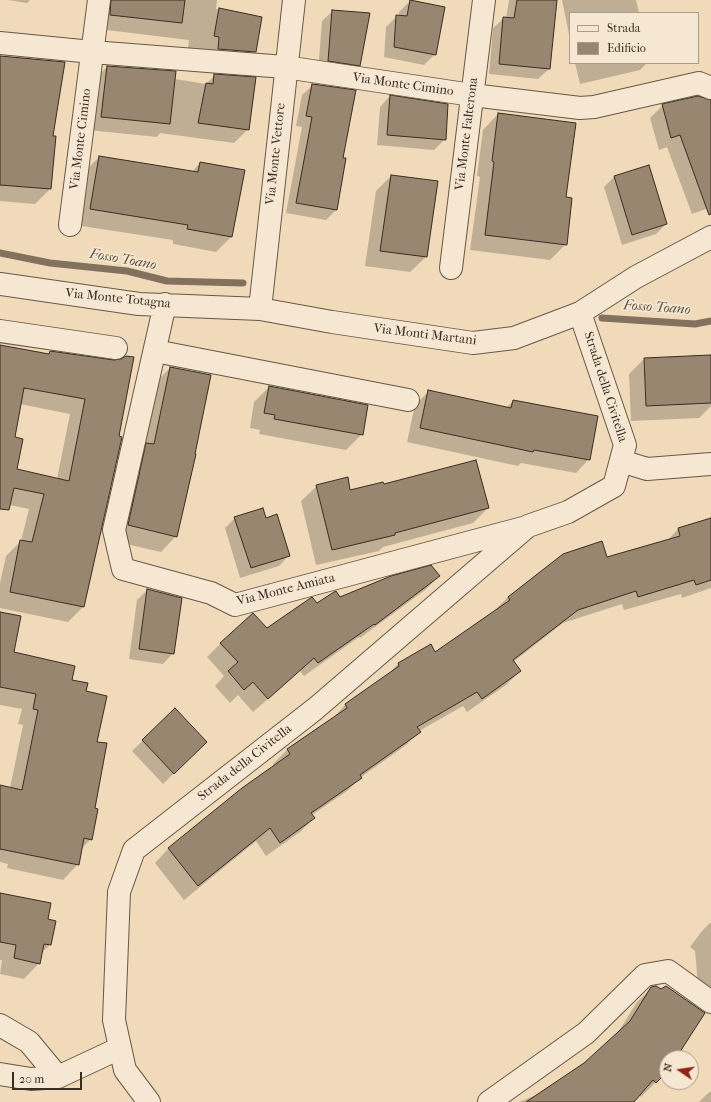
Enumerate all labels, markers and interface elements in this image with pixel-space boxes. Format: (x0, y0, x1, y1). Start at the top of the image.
legend (569, 12, 699, 64)
text: Strada (607, 21, 640, 35)
text: Edificio (607, 41, 646, 55)
street label: Via Monte Cimino (351, 70, 455, 100)
street label: Via Monte Falterona (452, 77, 482, 191)
street label: Via Monte Cimino (67, 88, 95, 190)
street label: Via Monte Vettore (263, 102, 289, 206)
water label: Fosso Toano (88, 246, 158, 274)
street label: Via Monte Totagna (65, 286, 171, 312)
water label: Fosso Toano (623, 297, 691, 319)
street label: Via Monti Martani (373, 321, 477, 349)
street label: Strada della Civitella (580, 330, 630, 444)
street label: Via Monte Amiata (235, 570, 337, 610)
street label: Strada della Civitella (195, 721, 295, 805)
north arrow (659, 1050, 699, 1090)
text: N (661, 1062, 675, 1073)
scale bar (14, 1064, 84, 1090)
text: 20 m (19, 1072, 44, 1086)

